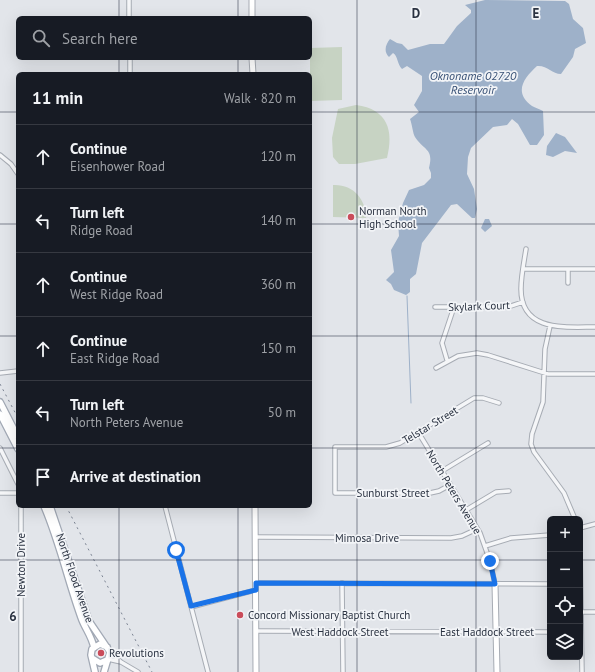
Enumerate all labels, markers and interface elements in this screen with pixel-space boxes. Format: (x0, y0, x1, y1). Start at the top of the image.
text: D (412, 5, 420, 22)
text: E (533, 5, 540, 22)
search box (16, 16, 312, 60)
icon: search (30, 27, 52, 49)
text: Search here (62, 29, 138, 48)
water label: Oknoname 02720 Reservoir (430, 68, 517, 97)
text: 11 min (32, 87, 83, 109)
text: Walk · 820 m (224, 90, 296, 107)
text: Continue (70, 139, 127, 158)
icon: ahead (32, 146, 54, 168)
text: 120 m (261, 148, 296, 165)
text: Eisenhower Road (70, 158, 165, 175)
text: Turn left (70, 203, 124, 222)
place label: Norman North High School (359, 204, 427, 231)
icon: left (32, 210, 54, 232)
text: 140 m (261, 212, 296, 229)
marker: Norman North High School (346, 212, 356, 222)
text: Ridge Road (70, 222, 133, 239)
text: Continue (70, 267, 127, 286)
icon: ahead (32, 274, 54, 296)
text: 360 m (261, 276, 296, 293)
text: West Ridge Road (70, 286, 163, 303)
street label: Skylark Court (448, 298, 510, 314)
text: Continue (70, 331, 127, 350)
icon: ahead (32, 338, 54, 360)
text: 150 m (261, 340, 296, 357)
text: East Ridge Road (70, 350, 160, 367)
text: Turn left (70, 395, 124, 414)
icon: left (32, 402, 54, 424)
street label: Telstar Street (400, 403, 460, 447)
text: 50 m (268, 404, 296, 421)
text: North Peters Avenue (70, 414, 183, 431)
street label: North Peters Avenue (423, 447, 485, 537)
icon: arrive (32, 466, 54, 488)
text: Arrive at destination (70, 467, 201, 486)
street label: Sunburst Street (357, 486, 430, 500)
map controls (547, 516, 583, 660)
button: + (547, 516, 583, 552)
street label: North Flood Avenue (53, 531, 97, 625)
street label: Mimosa Drive (335, 531, 399, 545)
street label: Newton Drive (14, 533, 28, 597)
route start (167, 541, 185, 559)
route end (481, 552, 499, 570)
button: − (547, 552, 583, 588)
button: locate (547, 588, 583, 624)
text: 6 (9, 608, 17, 625)
place label: Concord Missionary Baptist Church (248, 608, 410, 622)
marker: Concord Missionary Baptist Church (235, 610, 245, 620)
button: layers (547, 624, 583, 660)
street label: West Haddock Street (291, 625, 389, 639)
street label: East Haddock Street (440, 625, 534, 639)
place label: Revolutions (109, 646, 164, 660)
marker: Revolutions (96, 648, 106, 658)

